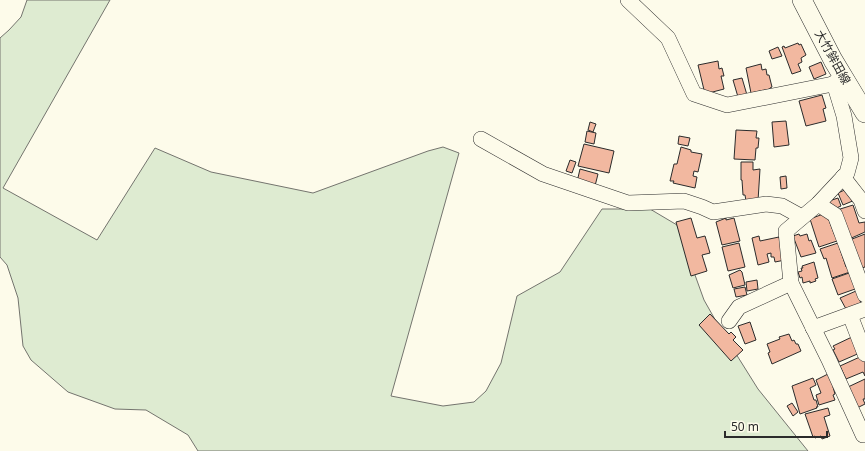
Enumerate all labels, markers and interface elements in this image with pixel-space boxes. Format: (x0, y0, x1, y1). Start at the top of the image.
street label: 大竹鉾田線 (811, 27, 855, 87)
scale bar (725, 413, 827, 439)
text: 50 m (731, 418, 759, 435)

